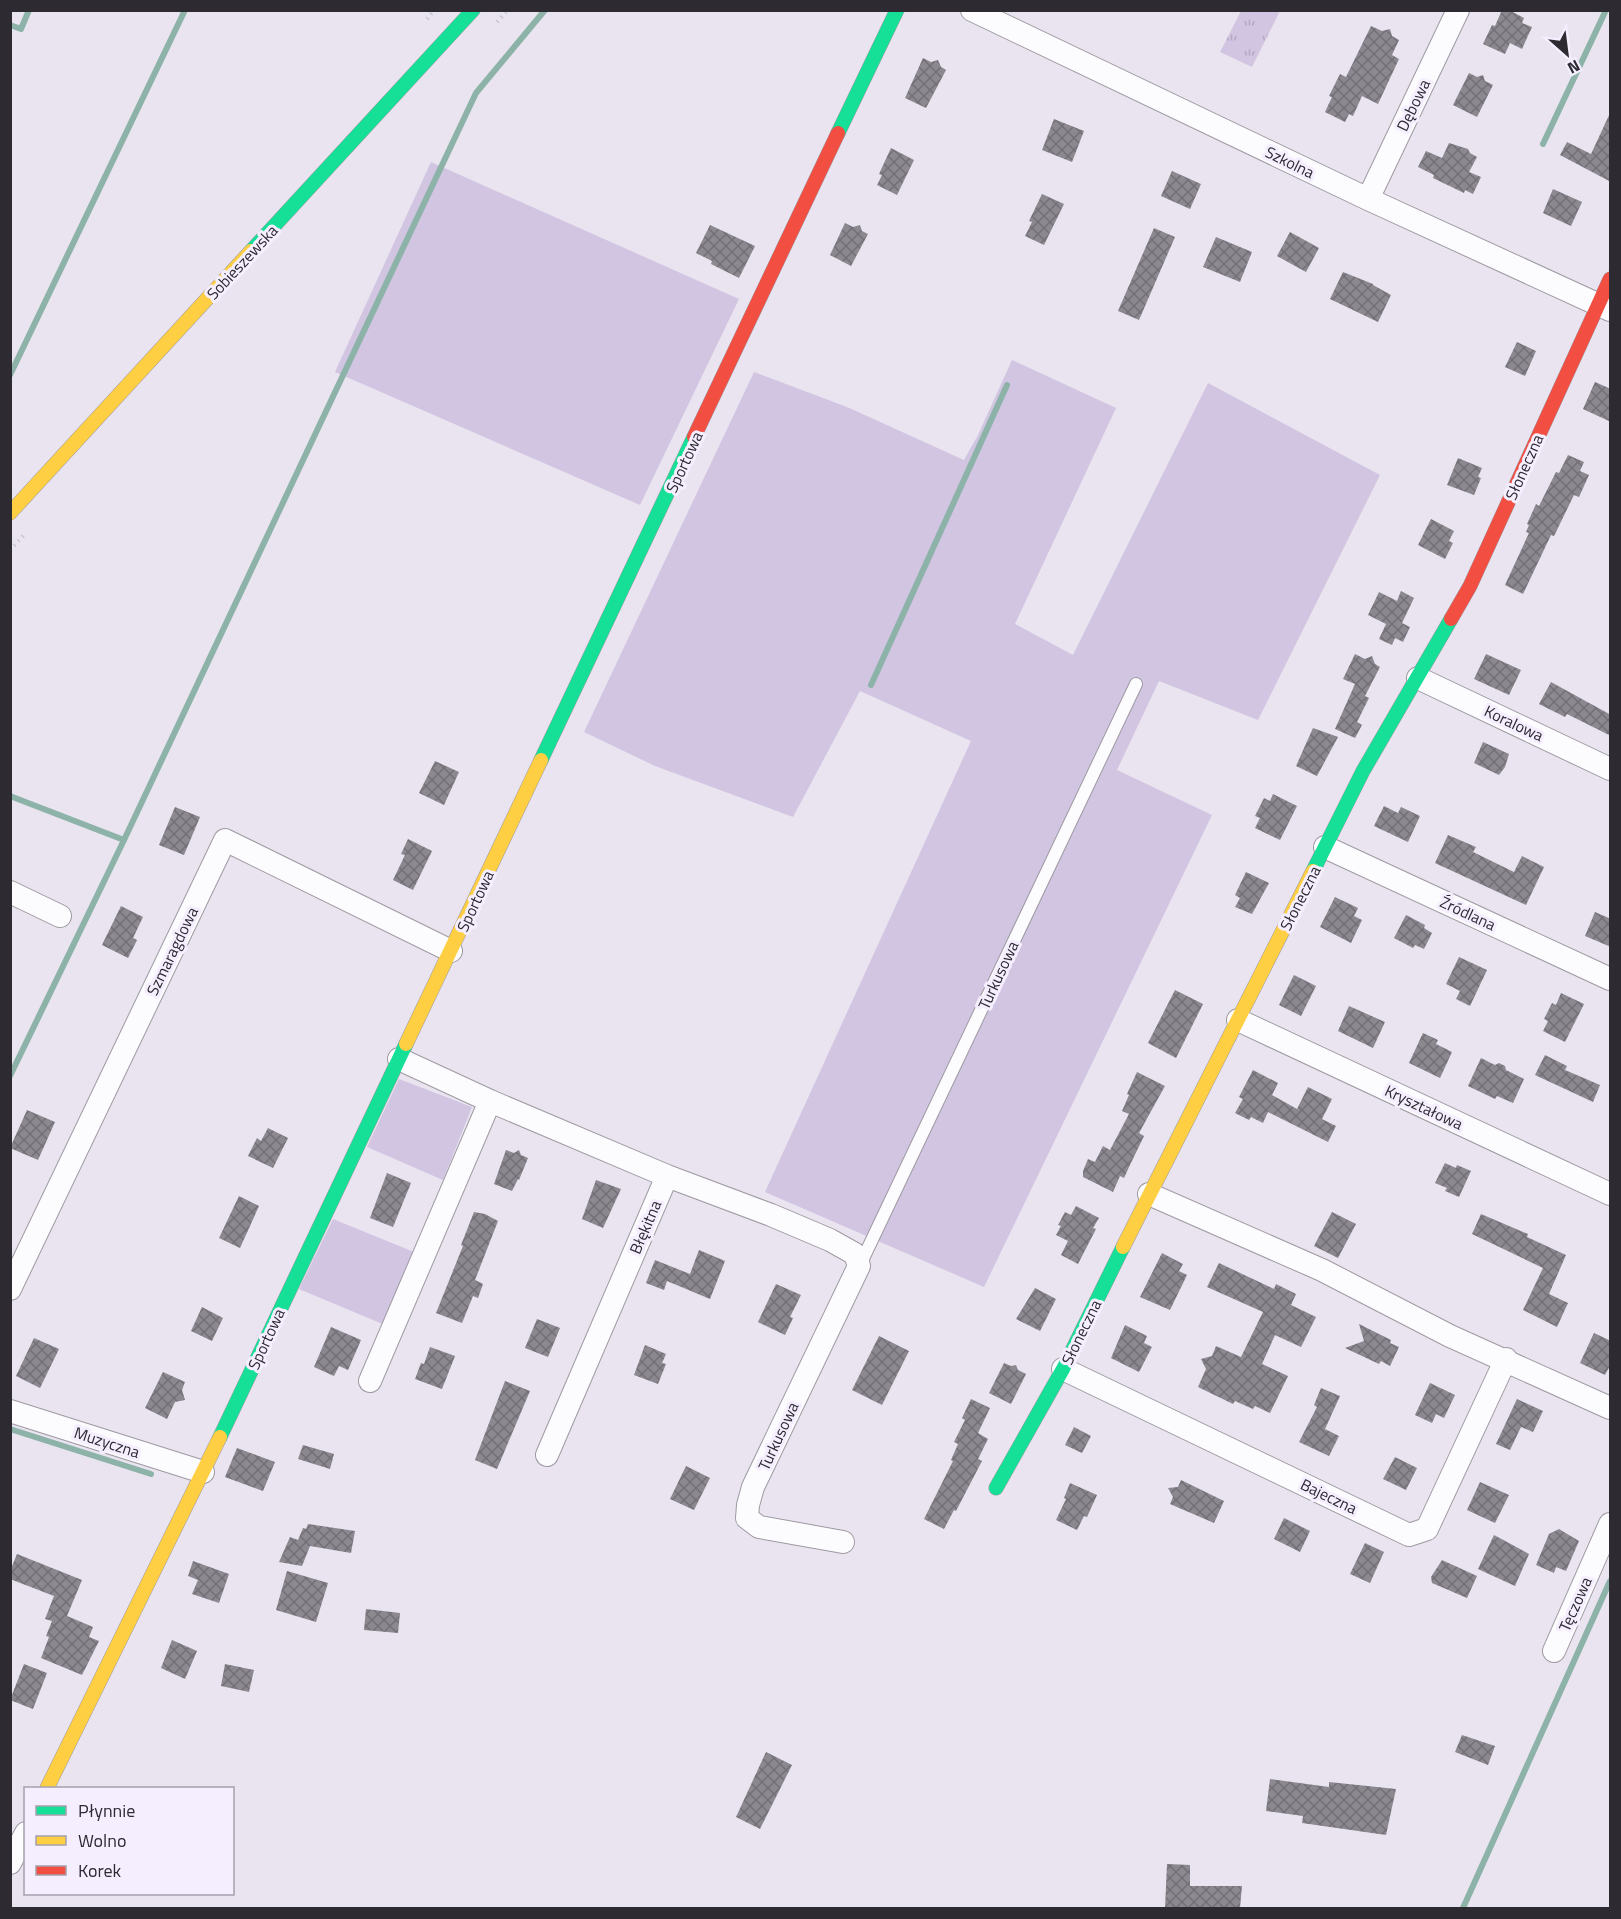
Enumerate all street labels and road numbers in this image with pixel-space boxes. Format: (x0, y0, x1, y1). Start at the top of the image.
street label: Dębowa (1390, 75, 1436, 135)
street label: Szkolna (1261, 140, 1319, 184)
street label: Sobieszewska (201, 219, 283, 305)
street label: Sportowa (659, 427, 709, 497)
street label: Słoneczna (1499, 430, 1549, 504)
street label: Koralowa (1480, 699, 1548, 747)
street label: Słoneczna (1274, 862, 1326, 934)
street label: Sportowa (450, 866, 500, 936)
street label: Źródlana (1436, 890, 1500, 936)
street label: Szmaragdowa (140, 903, 204, 999)
street label: Turkusowa (972, 937, 1024, 1013)
street label: Kryształowa (1381, 1078, 1467, 1136)
street label: Błękitna (623, 1196, 667, 1258)
street label: Słoneczna (1055, 1295, 1107, 1369)
street label: Sportowa (241, 1304, 291, 1374)
street label: Turkusowa (752, 1398, 804, 1474)
street label: Muzyczna (71, 1420, 143, 1464)
street label: Bajeczna (1297, 1472, 1361, 1520)
street label: Tęczowa (1552, 1573, 1598, 1635)

